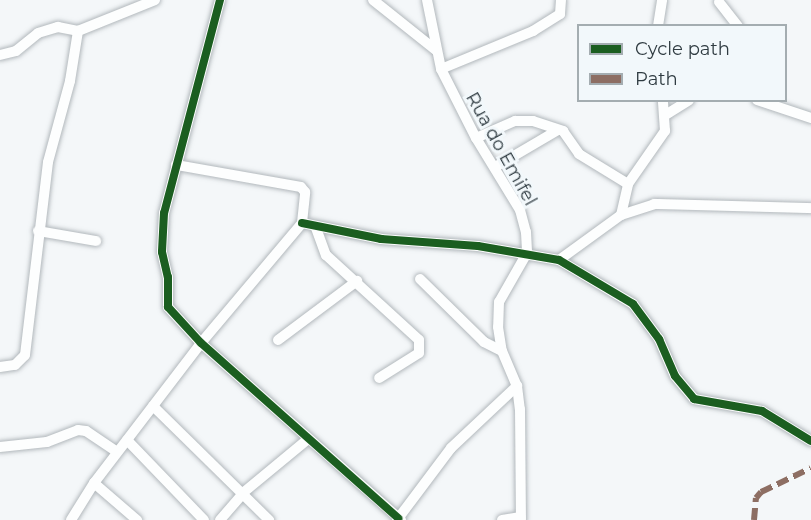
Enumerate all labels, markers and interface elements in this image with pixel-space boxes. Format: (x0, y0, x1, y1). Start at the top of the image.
legend (577, 24, 787, 102)
text: Cycle path (635, 38, 730, 60)
text: Path (635, 68, 678, 90)
street label: Rua do Emifel (461, 89, 541, 209)

